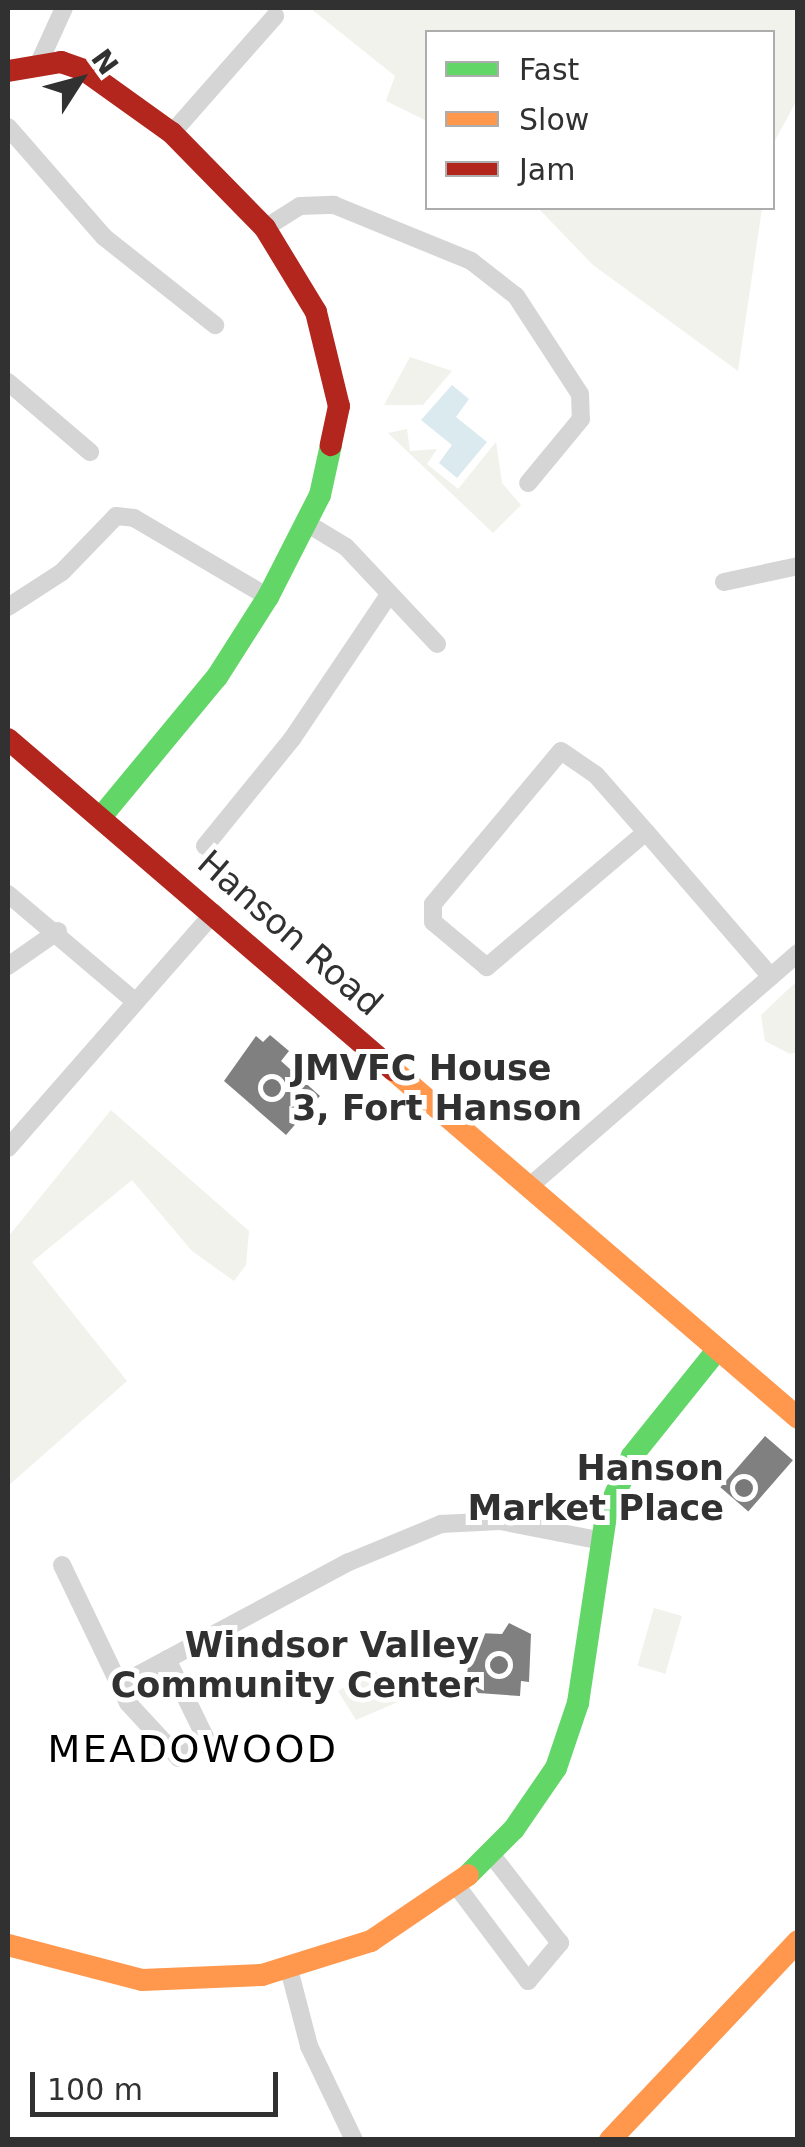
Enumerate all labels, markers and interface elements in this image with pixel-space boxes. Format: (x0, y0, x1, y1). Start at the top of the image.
north arrow (30, 30, 130, 130)
legend (425, 30, 775, 210)
text: N (84, 43, 125, 81)
text: Fast (519, 52, 579, 87)
text: Slow (519, 102, 589, 137)
text: Jam (519, 152, 575, 187)
street label: Hanson Road (189, 841, 391, 1025)
place label: JMVFC House 3, Fort Hanson (292, 1047, 582, 1129)
marker: JMVFC House 3, Fort Hanson (261, 1077, 283, 1099)
place label: Hanson Market Place (468, 1447, 724, 1529)
marker: Hanson Market Place (733, 1477, 755, 1499)
place label: Windsor Valley Community Center (111, 1624, 479, 1706)
marker: Windsor Valley Community Center (488, 1654, 510, 1676)
district label: MEADOWOOD (47, 1727, 339, 1773)
scale bar (35, 2052, 282, 2114)
text: 100 m (47, 2072, 143, 2107)

